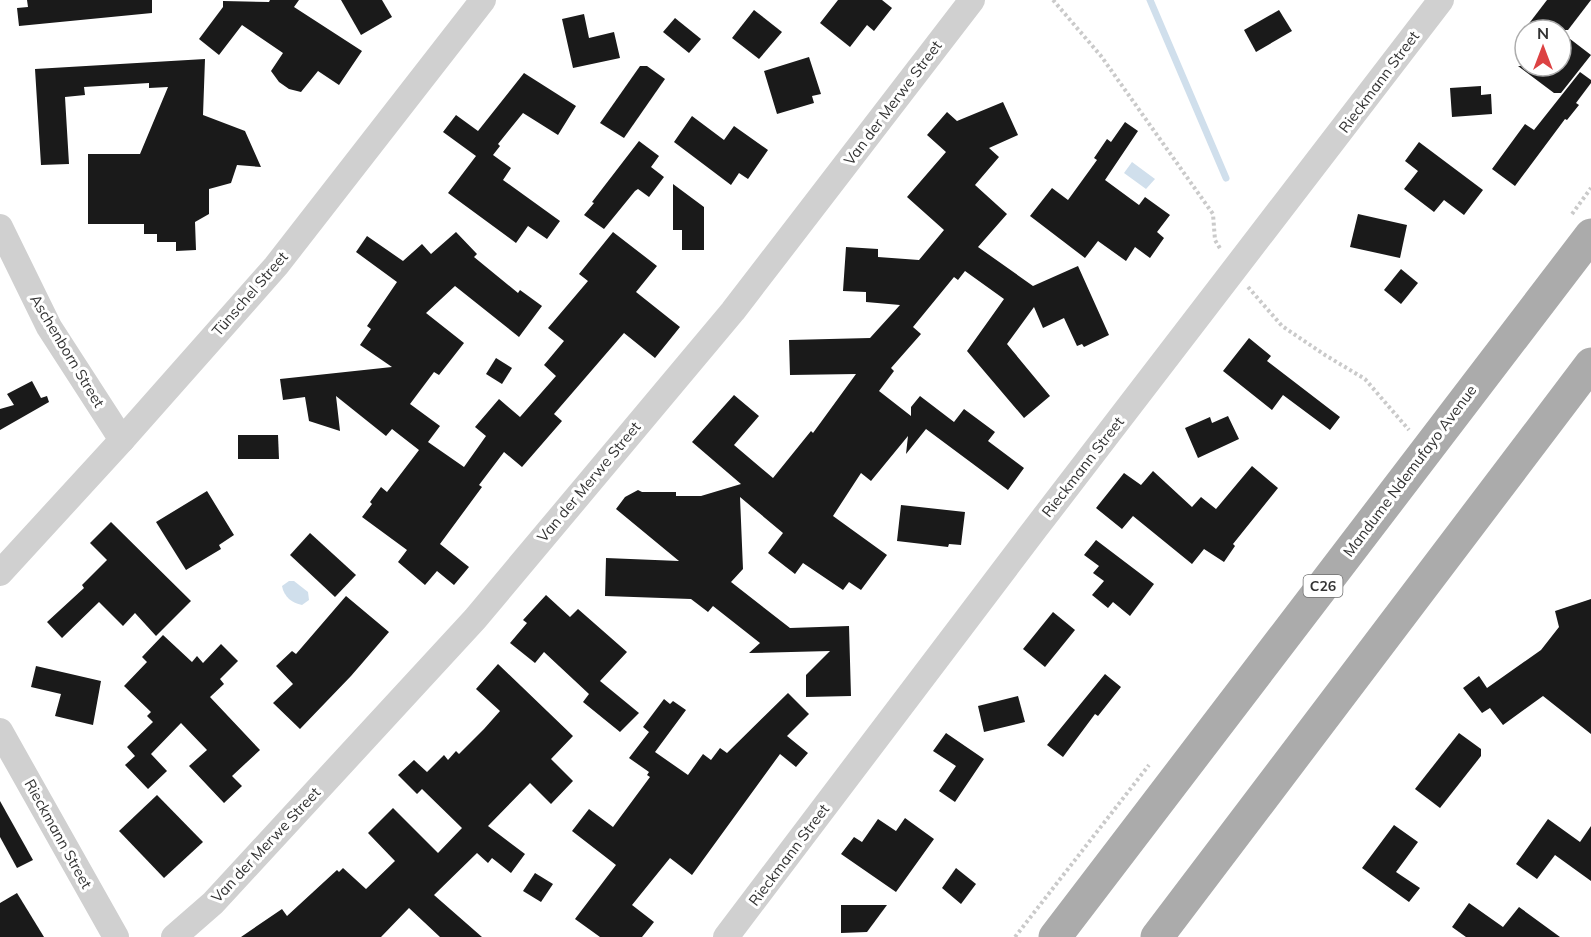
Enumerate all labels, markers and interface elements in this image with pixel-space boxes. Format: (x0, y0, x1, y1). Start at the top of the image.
north arrow (1513, 18, 1573, 78)
text: N (1537, 23, 1549, 43)
street label: Rieckmann Street (1334, 27, 1423, 136)
street label: Van der Merwe Street (840, 37, 946, 169)
street label: Tünschel Street (208, 247, 292, 340)
street label: Aschenborn Street (26, 291, 109, 411)
street label: Mandume Ndemufayo Avenue (1339, 381, 1480, 560)
street label: Rieckmann Street (1037, 413, 1128, 521)
street label: Van der Merwe Street (533, 418, 645, 546)
road number: C26 (1304, 575, 1342, 597)
street label: Rieckmann Street (20, 776, 96, 892)
street label: Van der Merwe Street (207, 783, 324, 906)
street label: Rieckmann Street (744, 800, 833, 909)

